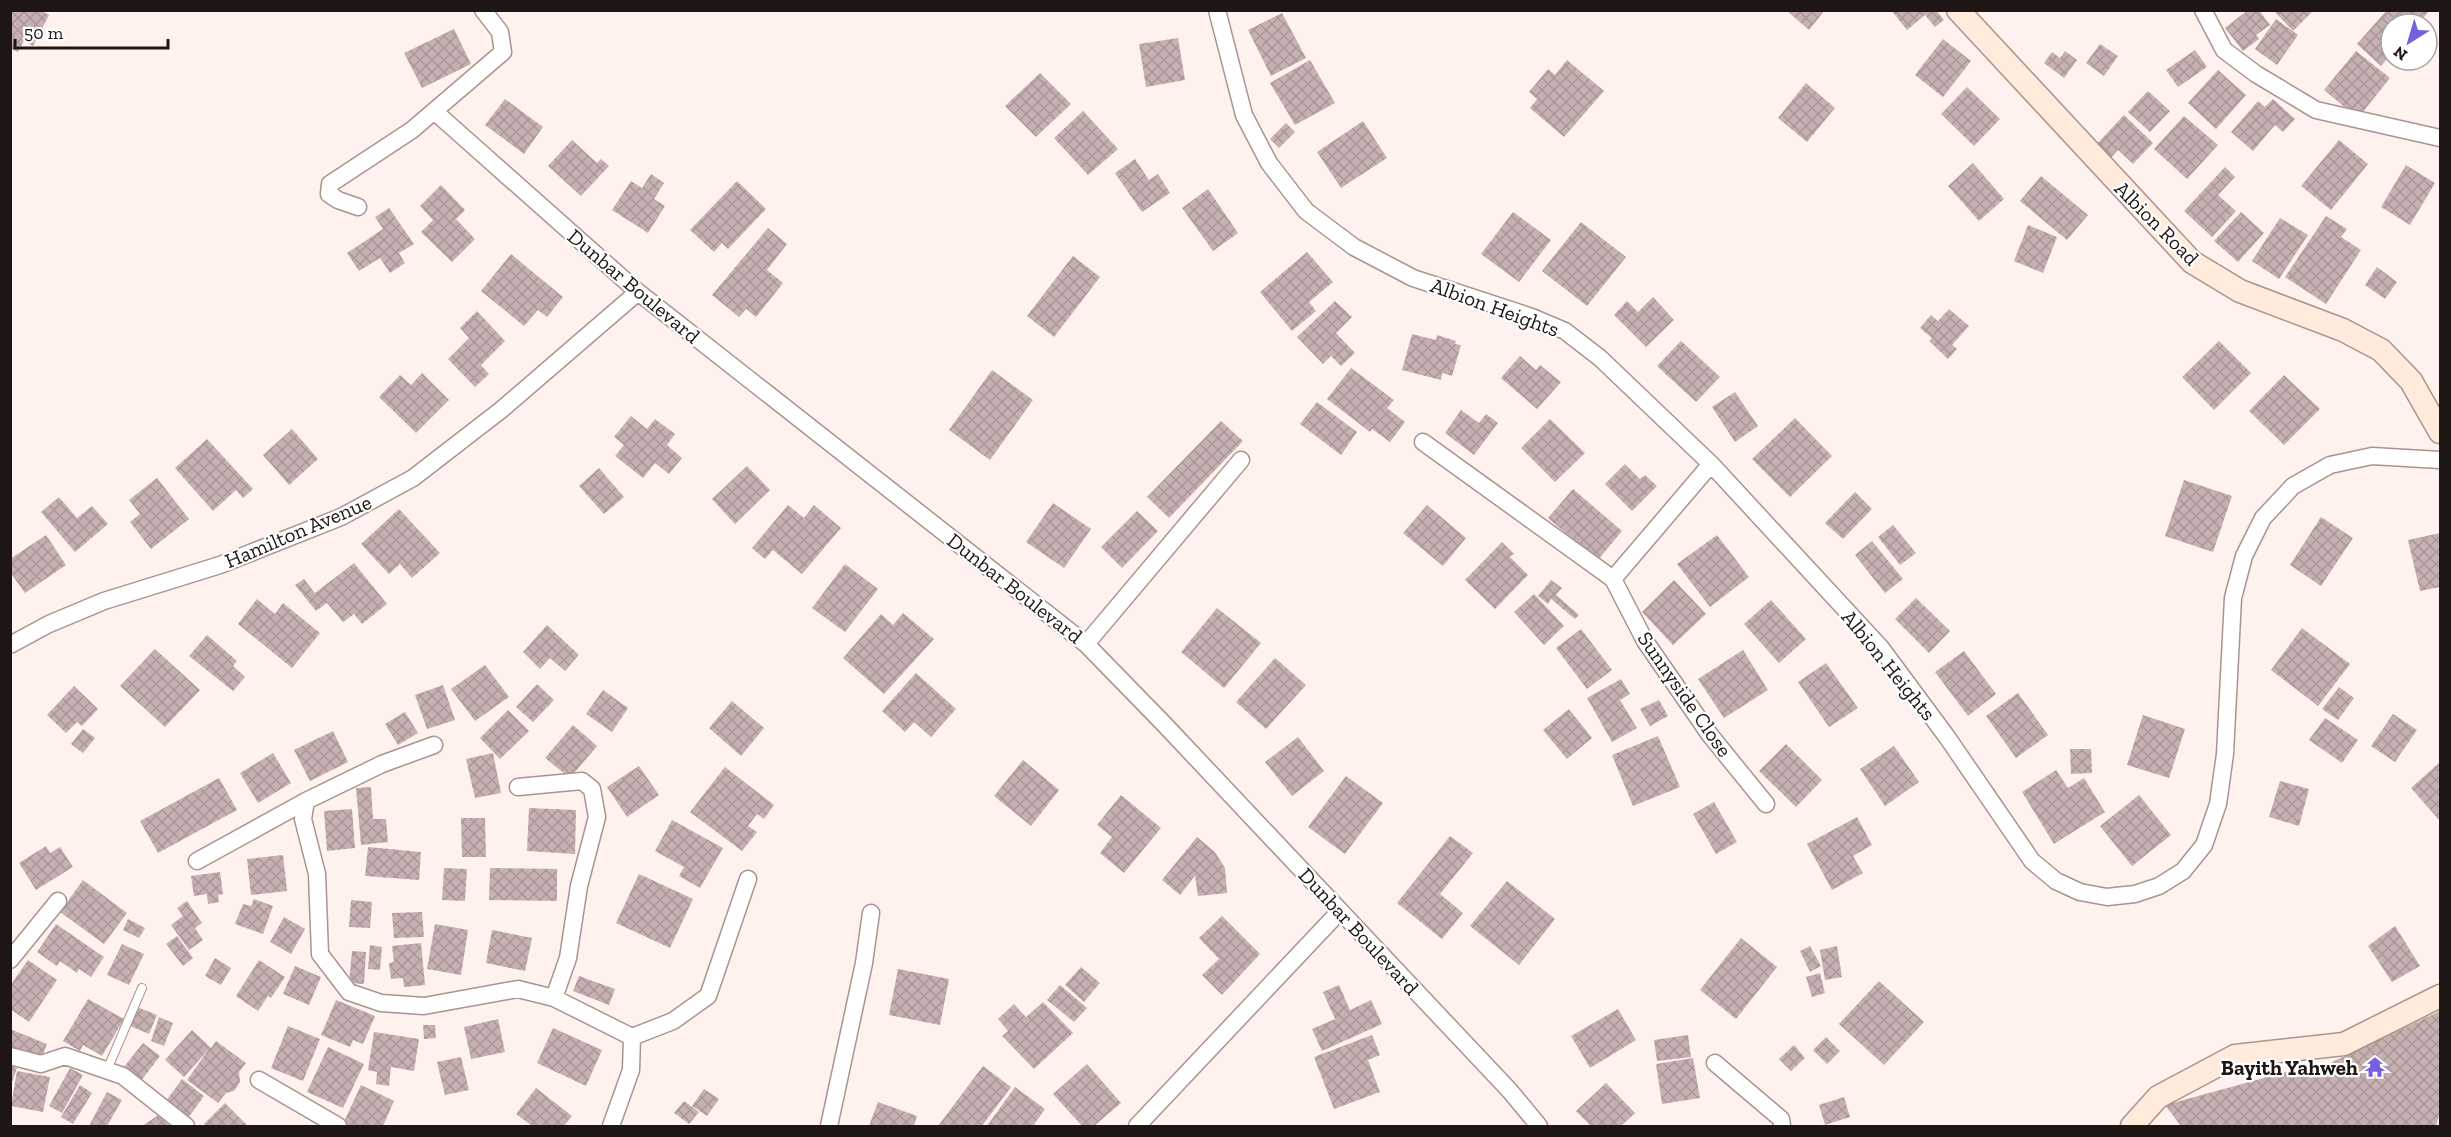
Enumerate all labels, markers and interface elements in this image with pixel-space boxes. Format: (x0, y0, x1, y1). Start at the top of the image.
scale bar (15, 12, 168, 50)
north arrow (2379, 12, 2439, 72)
text: 50 m (24, 22, 64, 44)
text: N (2390, 42, 2411, 65)
street label: Albion Road (2110, 176, 2205, 271)
street label: Dunbar Boulevard (563, 223, 705, 349)
street label: Albion Heights (1427, 272, 1563, 342)
street label: Hamilton Avenue (221, 489, 375, 573)
street label: Dunbar Boulevard (942, 527, 1088, 649)
street label: Albion Heights (1837, 605, 1941, 725)
street label: Sunnyside Close (1633, 627, 1738, 762)
street label: Dunbar Boulevard (1294, 862, 1425, 1000)
place label: Bayith Yahweh (2221, 1055, 2358, 1080)
temple icon: Bayith Yahweh (2363, 1055, 2387, 1079)

